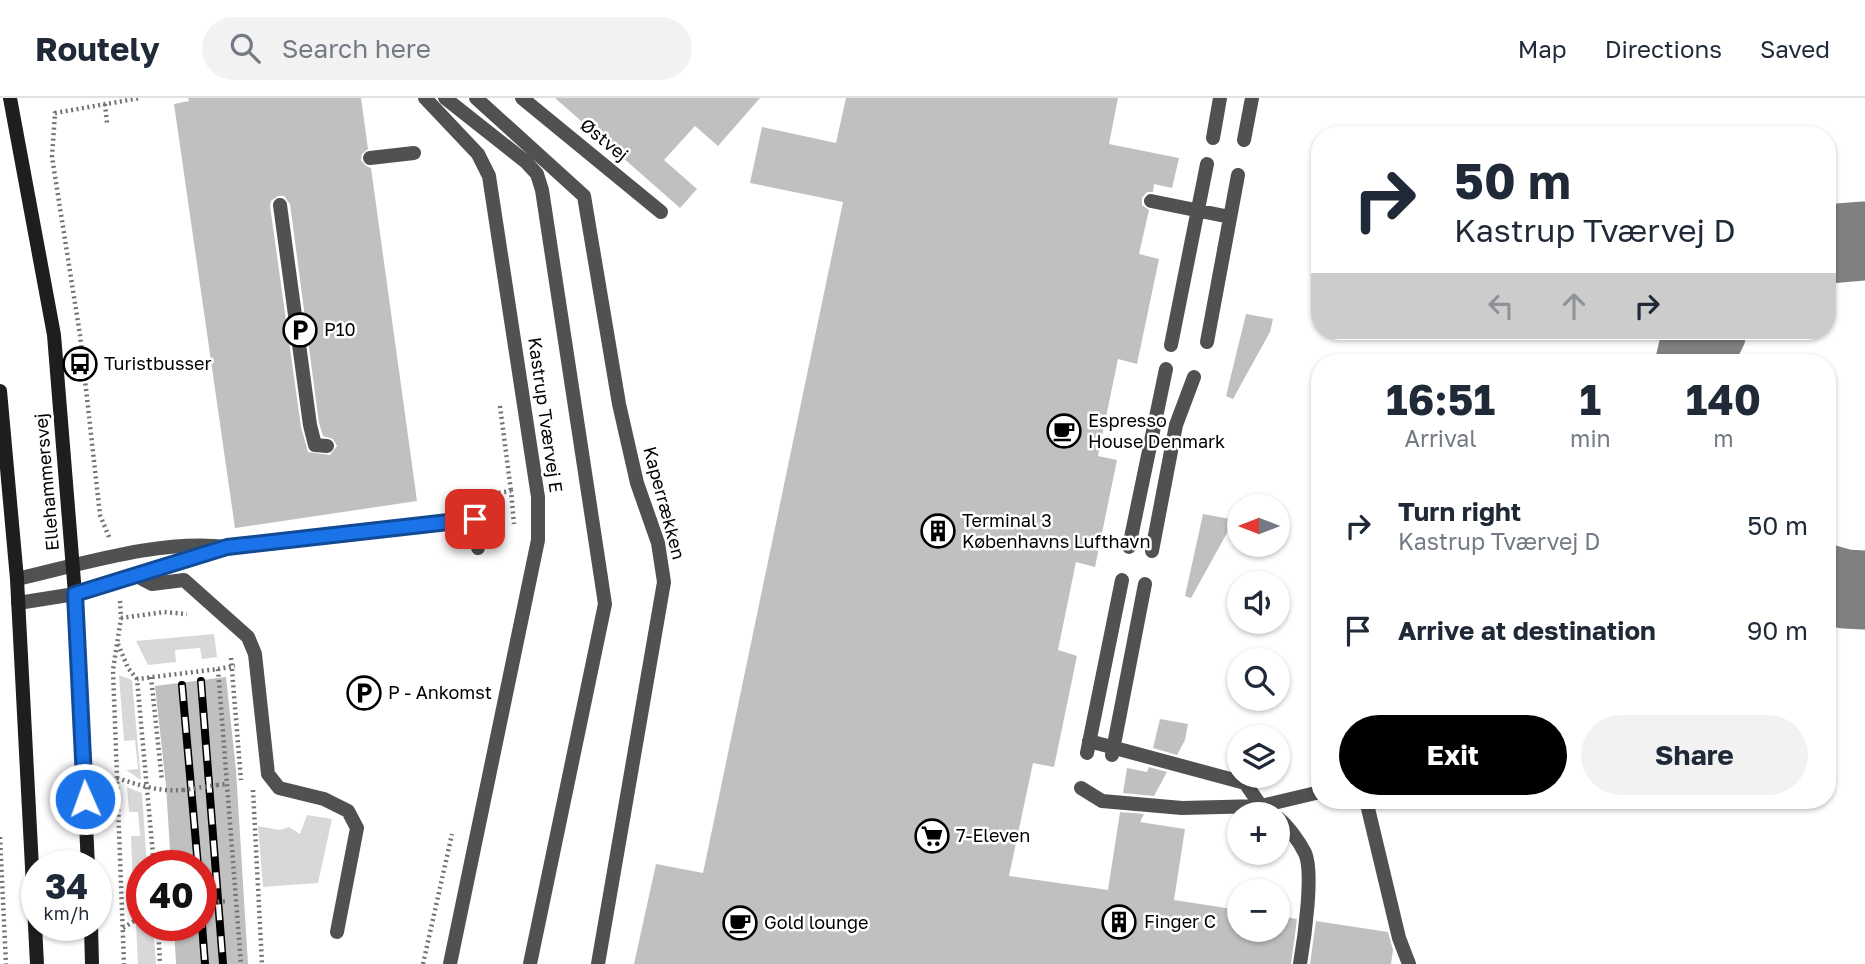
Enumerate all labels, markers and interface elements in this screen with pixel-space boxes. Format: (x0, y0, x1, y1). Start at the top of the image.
search box (202, 17, 692, 80)
text: Routely (35, 29, 160, 68)
icon: search (226, 29, 264, 67)
text: Search here (282, 33, 431, 64)
text: Map (1518, 34, 1567, 63)
text: Directions (1605, 34, 1722, 63)
text: Saved (1760, 34, 1830, 63)
street label: Østvej (576, 113, 633, 165)
text: 50 m (1454, 151, 1571, 210)
icon: right (1339, 154, 1430, 245)
text: Kastrup Tværvej D (1454, 211, 1736, 249)
icon: left (1482, 287, 1520, 325)
icon: ahead (1555, 287, 1593, 325)
icon: right (1628, 287, 1666, 325)
parking icon: P10 (281, 311, 319, 349)
place label: P10 (324, 318, 356, 340)
street label: Kastrup Tværvej E (524, 336, 568, 494)
bus stop icon: Turistbusser (61, 345, 99, 383)
place label: Turistbusser (104, 352, 212, 374)
text: 16:51 (1386, 374, 1495, 424)
text: 1 (1580, 374, 1601, 424)
text: 140 (1686, 374, 1761, 424)
place label: Espresso House Denmark (1088, 409, 1225, 452)
street label: Ellehammersvej (29, 412, 63, 552)
cafe icon: Espresso House Denmark (1045, 412, 1083, 450)
text: Arrival (1405, 424, 1477, 452)
text: min (1570, 424, 1611, 452)
text: m (1713, 424, 1734, 452)
street label: Kaperrækken (639, 444, 691, 562)
pin (445, 489, 505, 549)
north arrow (1227, 494, 1290, 556)
map controls (1227, 494, 1290, 942)
text: Turn right (1398, 496, 1521, 527)
icon: arrive (456, 500, 494, 538)
icon: right (1339, 507, 1377, 545)
place label: Terminal 3 Københavns Lufthavn (962, 509, 1150, 552)
text: 50 m (1747, 510, 1808, 541)
building icon: Terminal 3 Københavns Lufthavn (919, 512, 957, 550)
text: Kastrup Tværvej D (1398, 527, 1600, 555)
button: sound (1227, 571, 1290, 634)
icon: arrive (1339, 612, 1377, 650)
text: Arrive at destination (1398, 615, 1656, 646)
text: 90 m (1747, 615, 1808, 646)
button: search (1227, 648, 1290, 711)
parking icon: P - Ankomst (345, 674, 383, 712)
place label: P - Ankomst (388, 681, 492, 703)
button: Exit (1339, 715, 1567, 795)
button: Share (1581, 715, 1808, 795)
button: layers (1227, 725, 1290, 788)
position arrow (48, 762, 122, 836)
button: + (1227, 802, 1290, 865)
supermarket icon: 7-Eleven (913, 817, 951, 855)
place label: 7-Eleven (956, 824, 1030, 846)
speed limit sign: 40 (126, 850, 217, 941)
text: 34 (45, 865, 88, 907)
button: − (1227, 879, 1290, 942)
text: km/h (44, 902, 89, 924)
building icon: Finger C (1100, 903, 1138, 941)
cafe icon: Gold lounge (721, 904, 759, 942)
place label: Finger C (1144, 910, 1216, 932)
place label: Gold lounge (764, 911, 869, 933)

